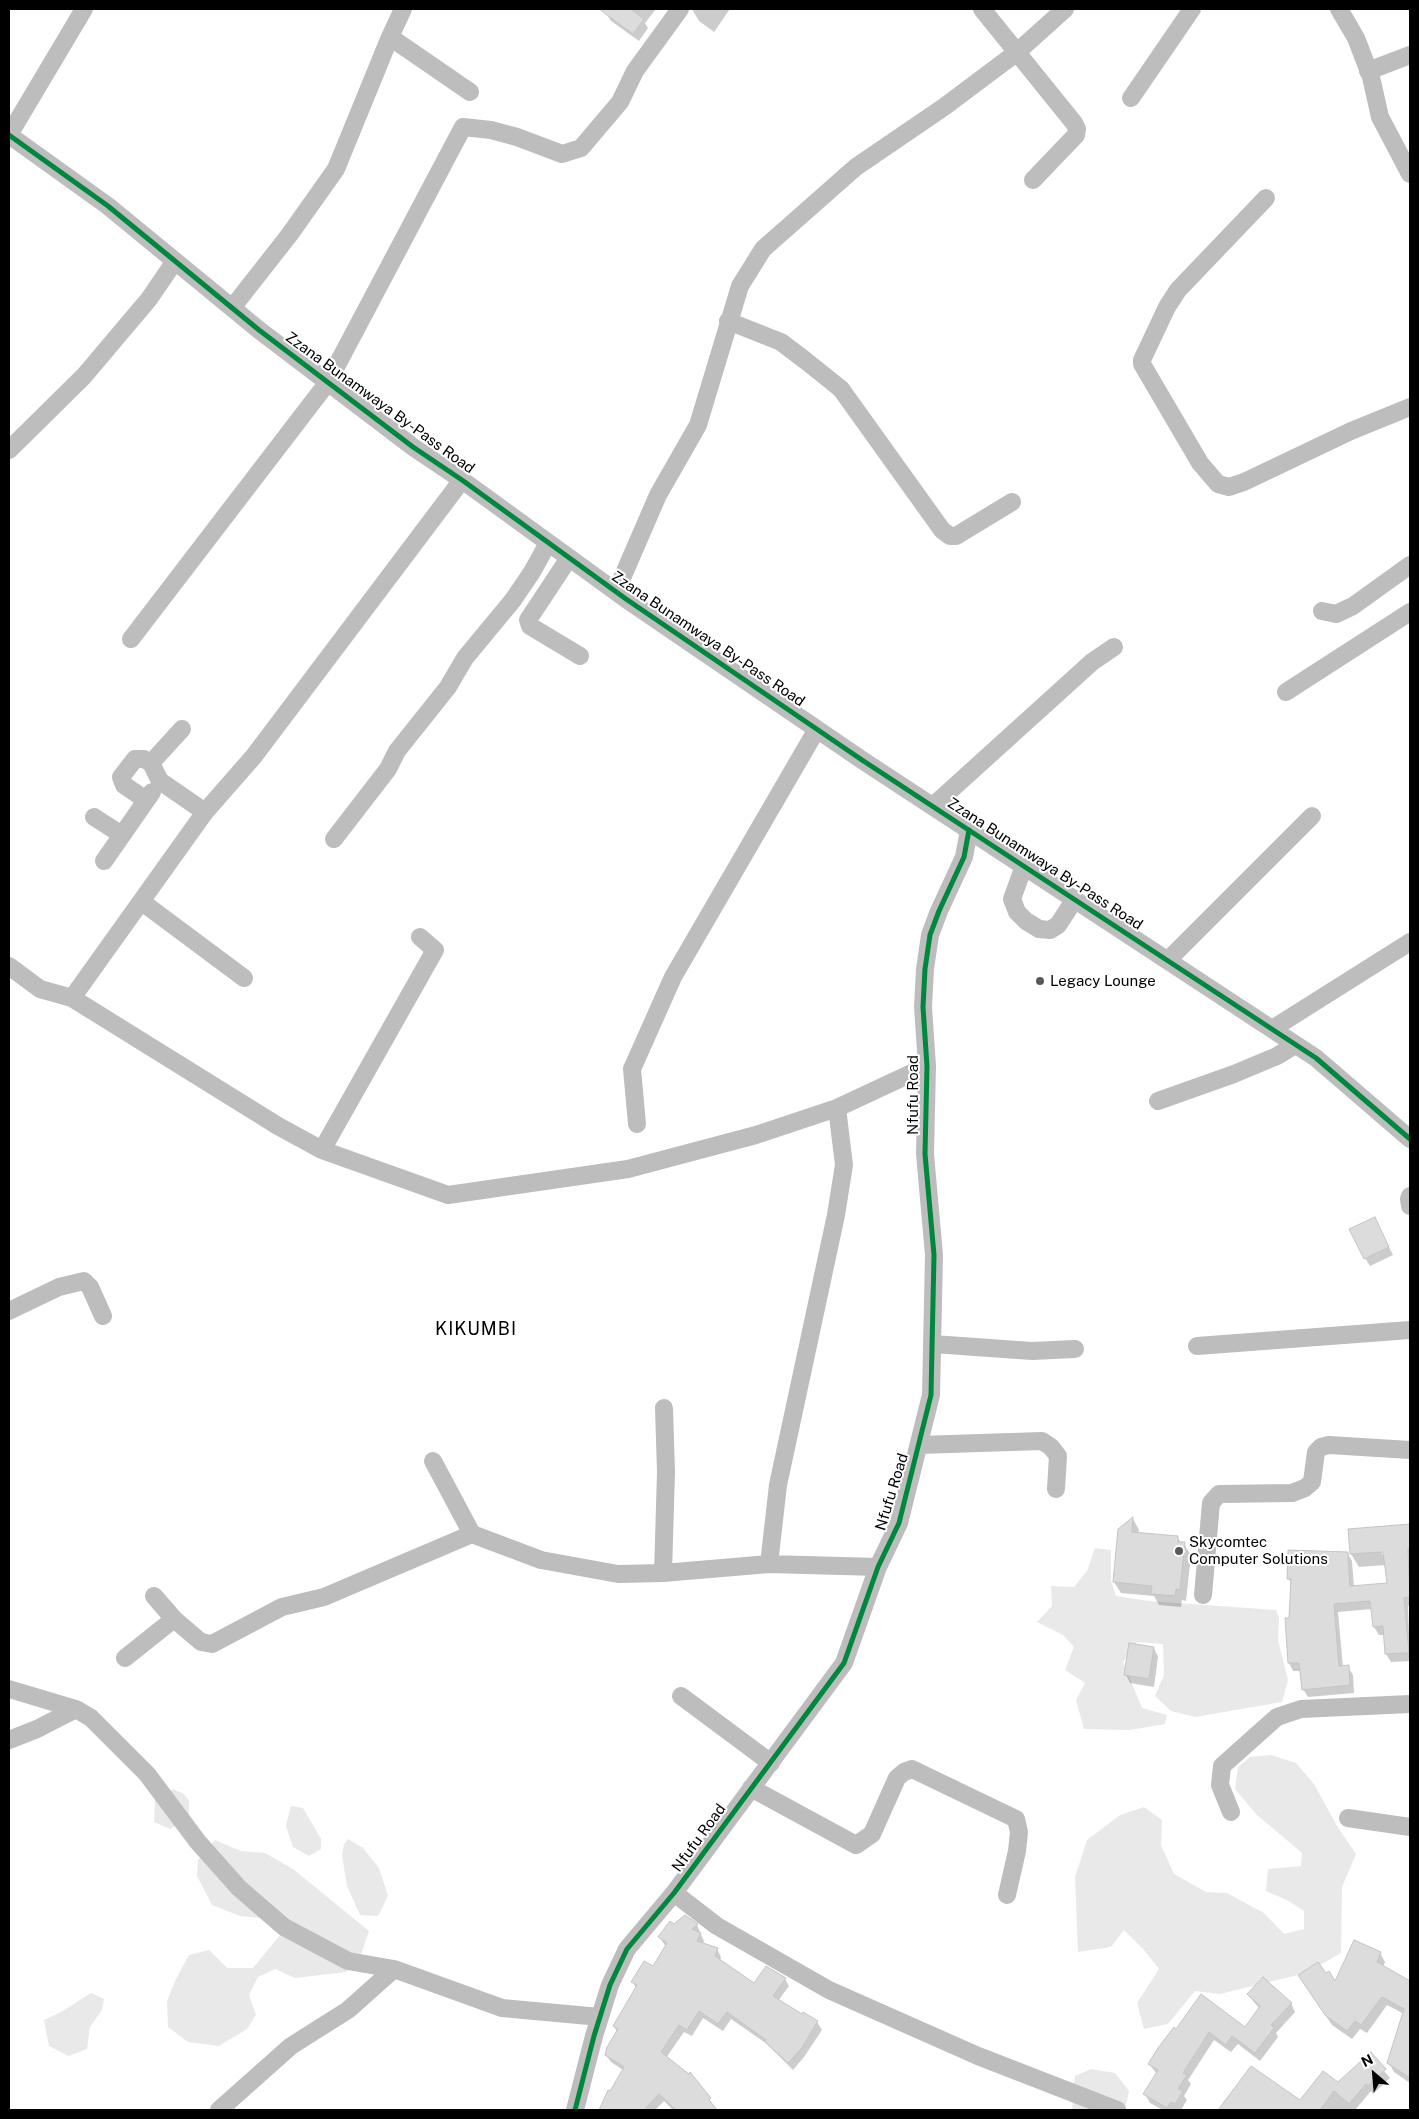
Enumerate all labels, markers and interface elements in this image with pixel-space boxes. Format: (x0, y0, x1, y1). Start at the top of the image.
street label: Zzana Bunamwaya By-Pass Road (282, 328, 478, 478)
street label: Zzana Bunamwaya By-Pass Road (608, 567, 808, 711)
street label: Zzana Bunamwaya By-Pass Road (944, 794, 1146, 934)
place label: Legacy Lounge (1050, 972, 1156, 990)
marker: Legacy Lounge (1034, 975, 1046, 987)
street label: Nfufu Road (904, 1055, 922, 1135)
district label: KIKUMBI (434, 1318, 518, 1340)
street label: Nfufu Road (872, 1451, 912, 1533)
place label: Skycomtec Computer Solutions (1189, 1533, 1328, 1568)
marker: Skycomtec Computer Solutions (1173, 1545, 1185, 1557)
street label: Nfufu Road (668, 1800, 730, 1876)
north arrow (1349, 2049, 1399, 2099)
text: N (1359, 2051, 1376, 2070)

